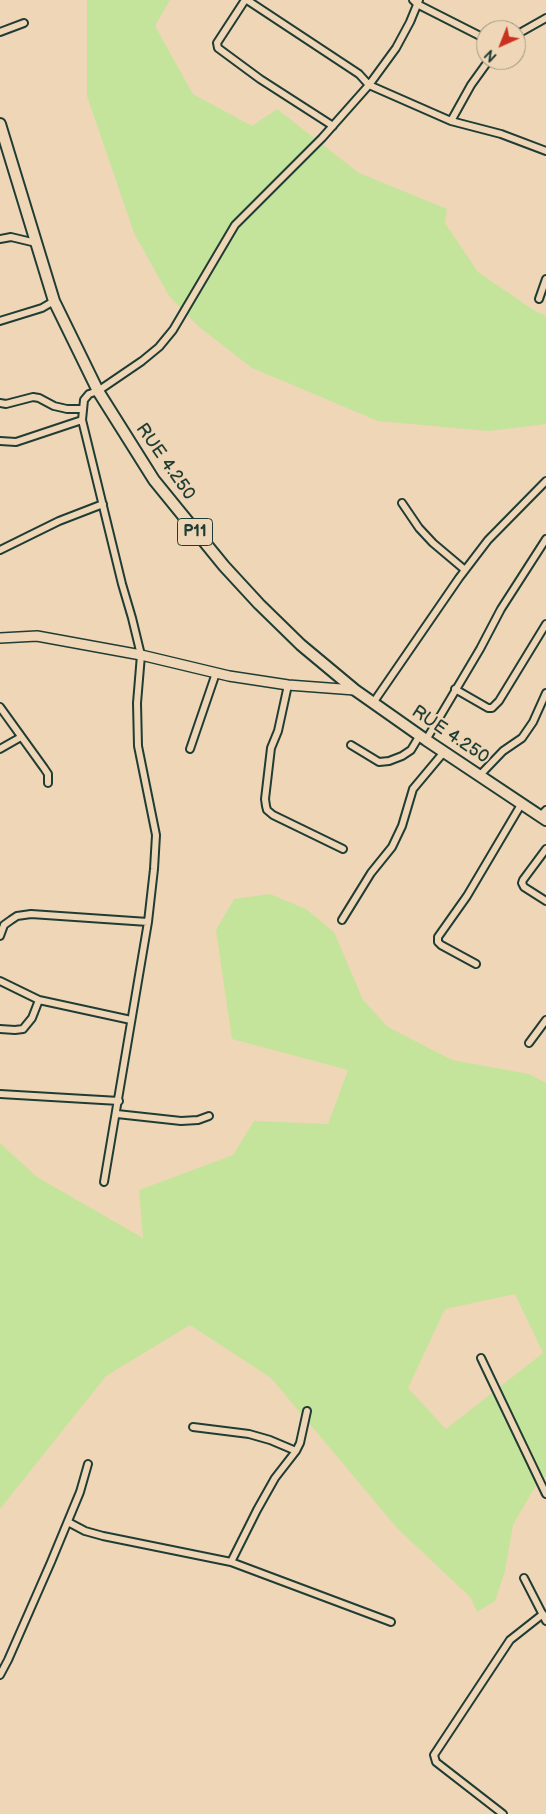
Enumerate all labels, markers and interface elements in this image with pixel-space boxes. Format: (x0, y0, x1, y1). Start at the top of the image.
north arrow (476, 20, 526, 70)
text: N (481, 46, 501, 65)
street label: RUE 4.250 (131, 419, 199, 505)
road number: P11 (178, 518, 212, 546)
street label: RUE 4.250 (407, 701, 493, 769)

